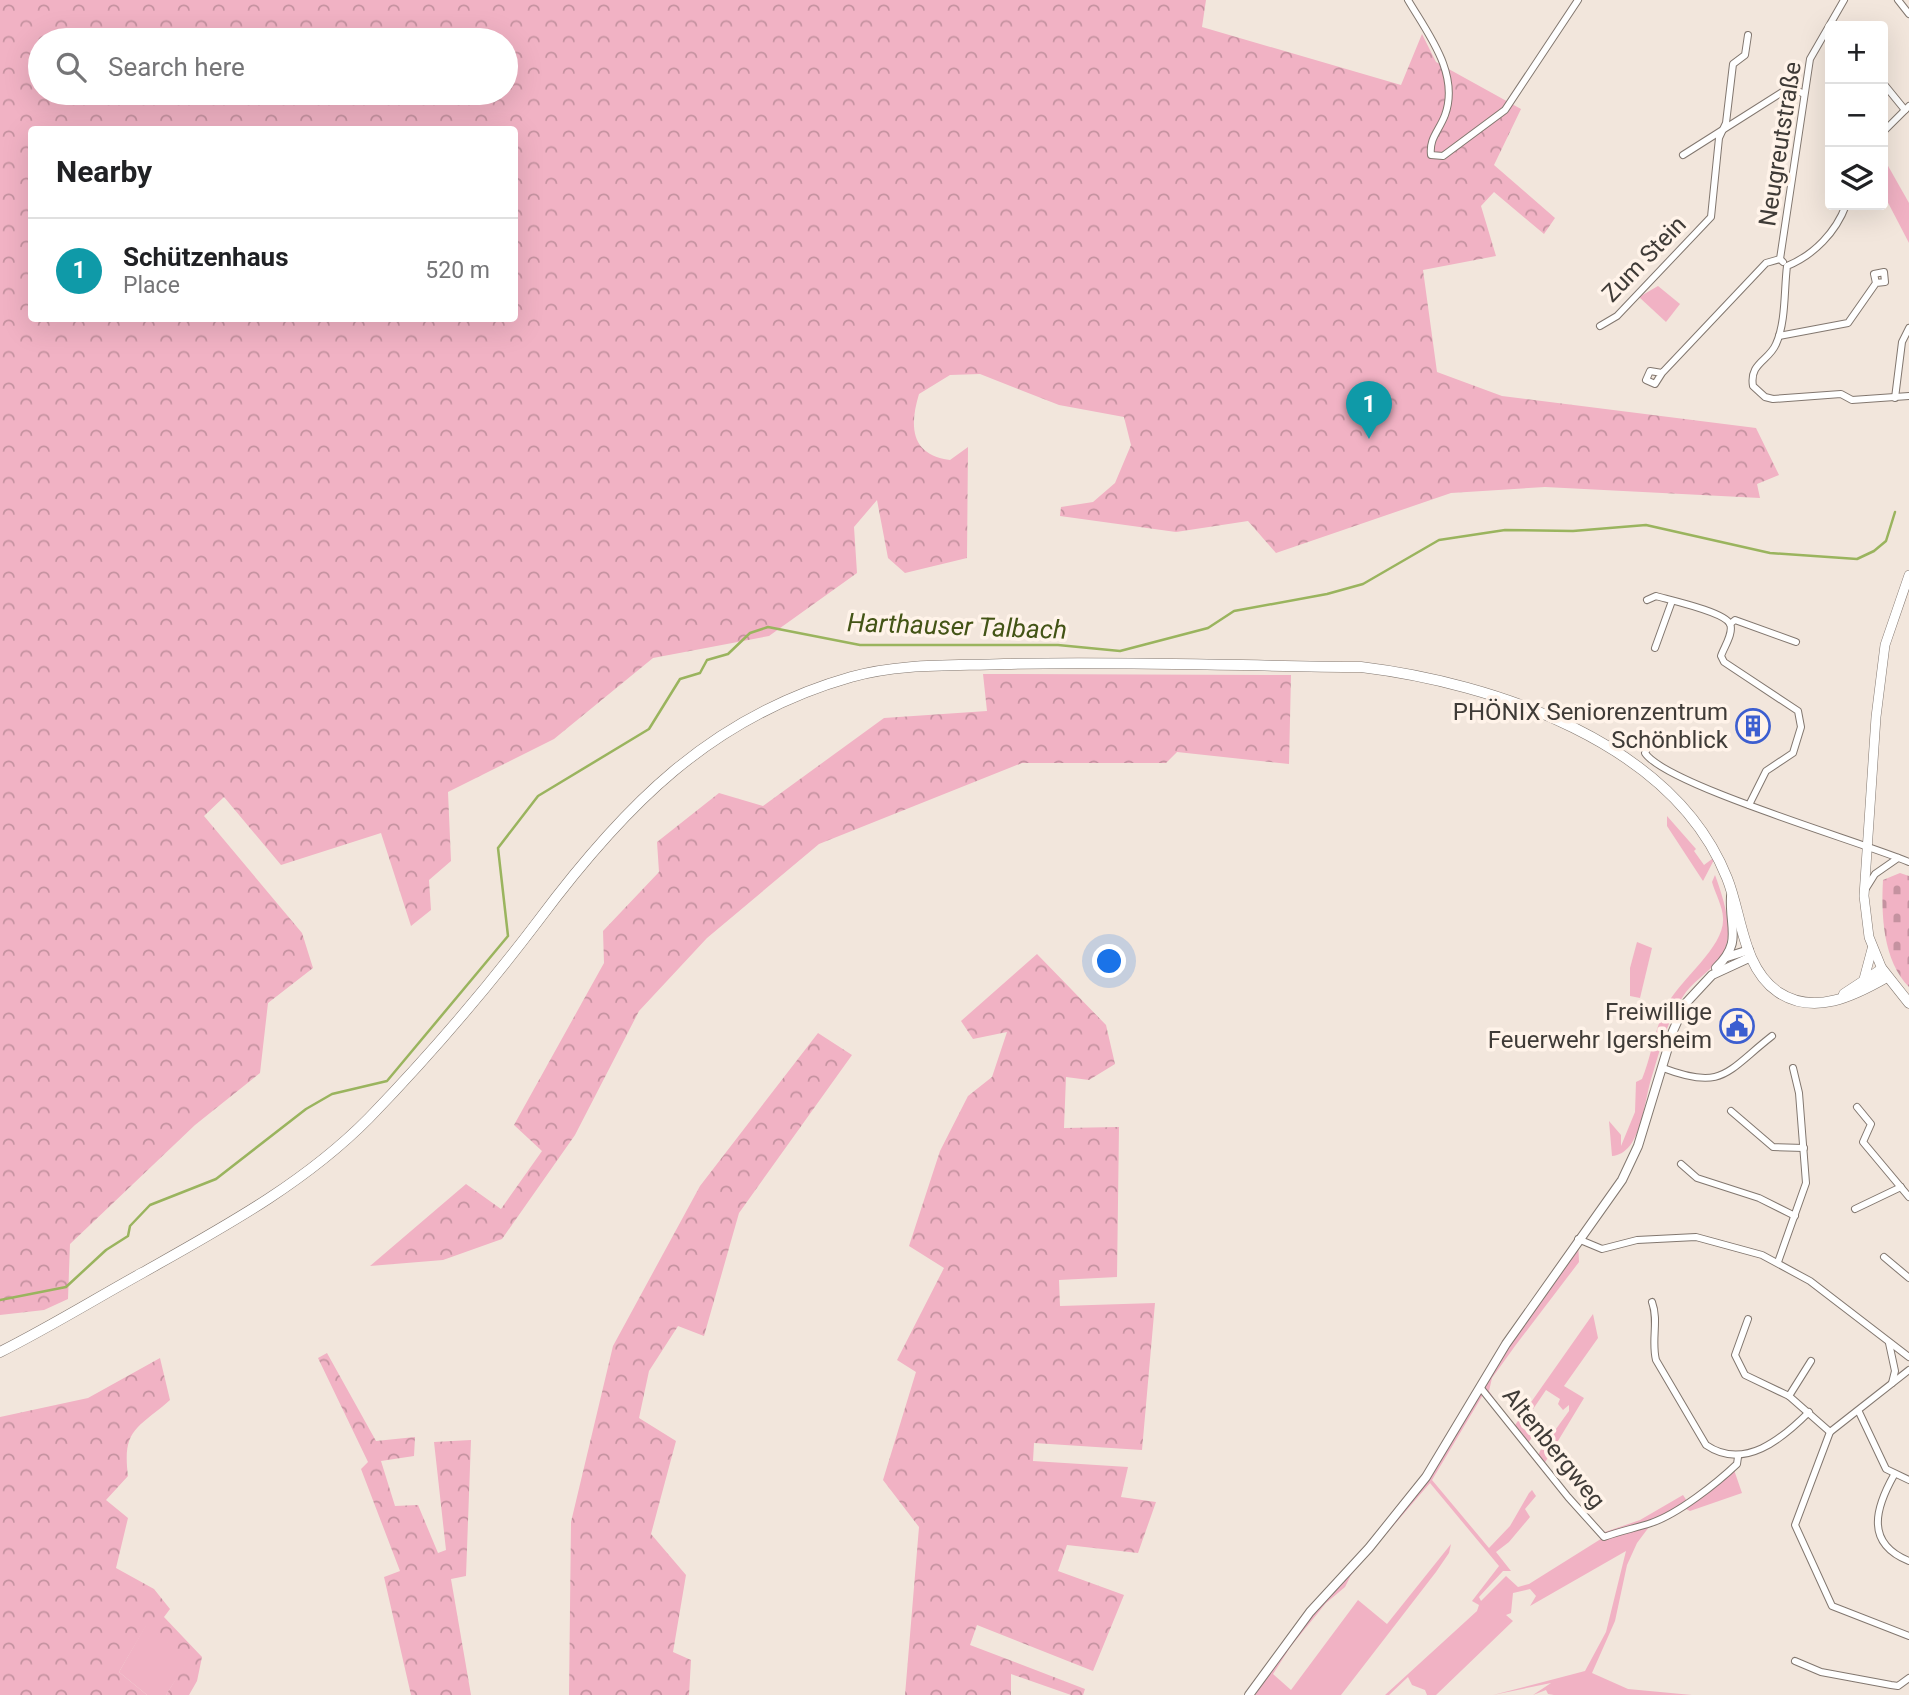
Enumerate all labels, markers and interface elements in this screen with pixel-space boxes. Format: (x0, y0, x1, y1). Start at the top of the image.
map controls (1825, 21, 1888, 210)
button: + (1825, 21, 1888, 84)
search box (28, 28, 518, 105)
icon: search (52, 48, 90, 86)
text: Search here (108, 52, 245, 82)
street label: Neugreutstraße (1753, 60, 1807, 228)
button: − (1825, 84, 1888, 147)
button: layers (1825, 147, 1888, 210)
text: Nearby (56, 154, 152, 189)
street label: Zum Stein (1596, 210, 1692, 308)
text: Schützenhaus (123, 242, 289, 272)
text: 1 (72, 257, 86, 284)
text: 520 m (425, 257, 490, 284)
text: Place (123, 272, 180, 299)
pin: 1 (1346, 381, 1392, 439)
water label: Harthauser Talbach (847, 607, 1067, 645)
place label: PHÖNIX Seniorenzentrum Schönblick (1453, 698, 1729, 754)
building icon: PHÖNIX Seniorenzentrum Schönblick (1734, 707, 1772, 745)
your location (1092, 944, 1126, 978)
place label: Freiwillige Feuerwehr Igersheim (1488, 998, 1712, 1054)
public building icon: Freiwillige Feuerwehr Igersheim (1718, 1007, 1756, 1045)
street label: Altenbergweg (1497, 1382, 1611, 1514)

